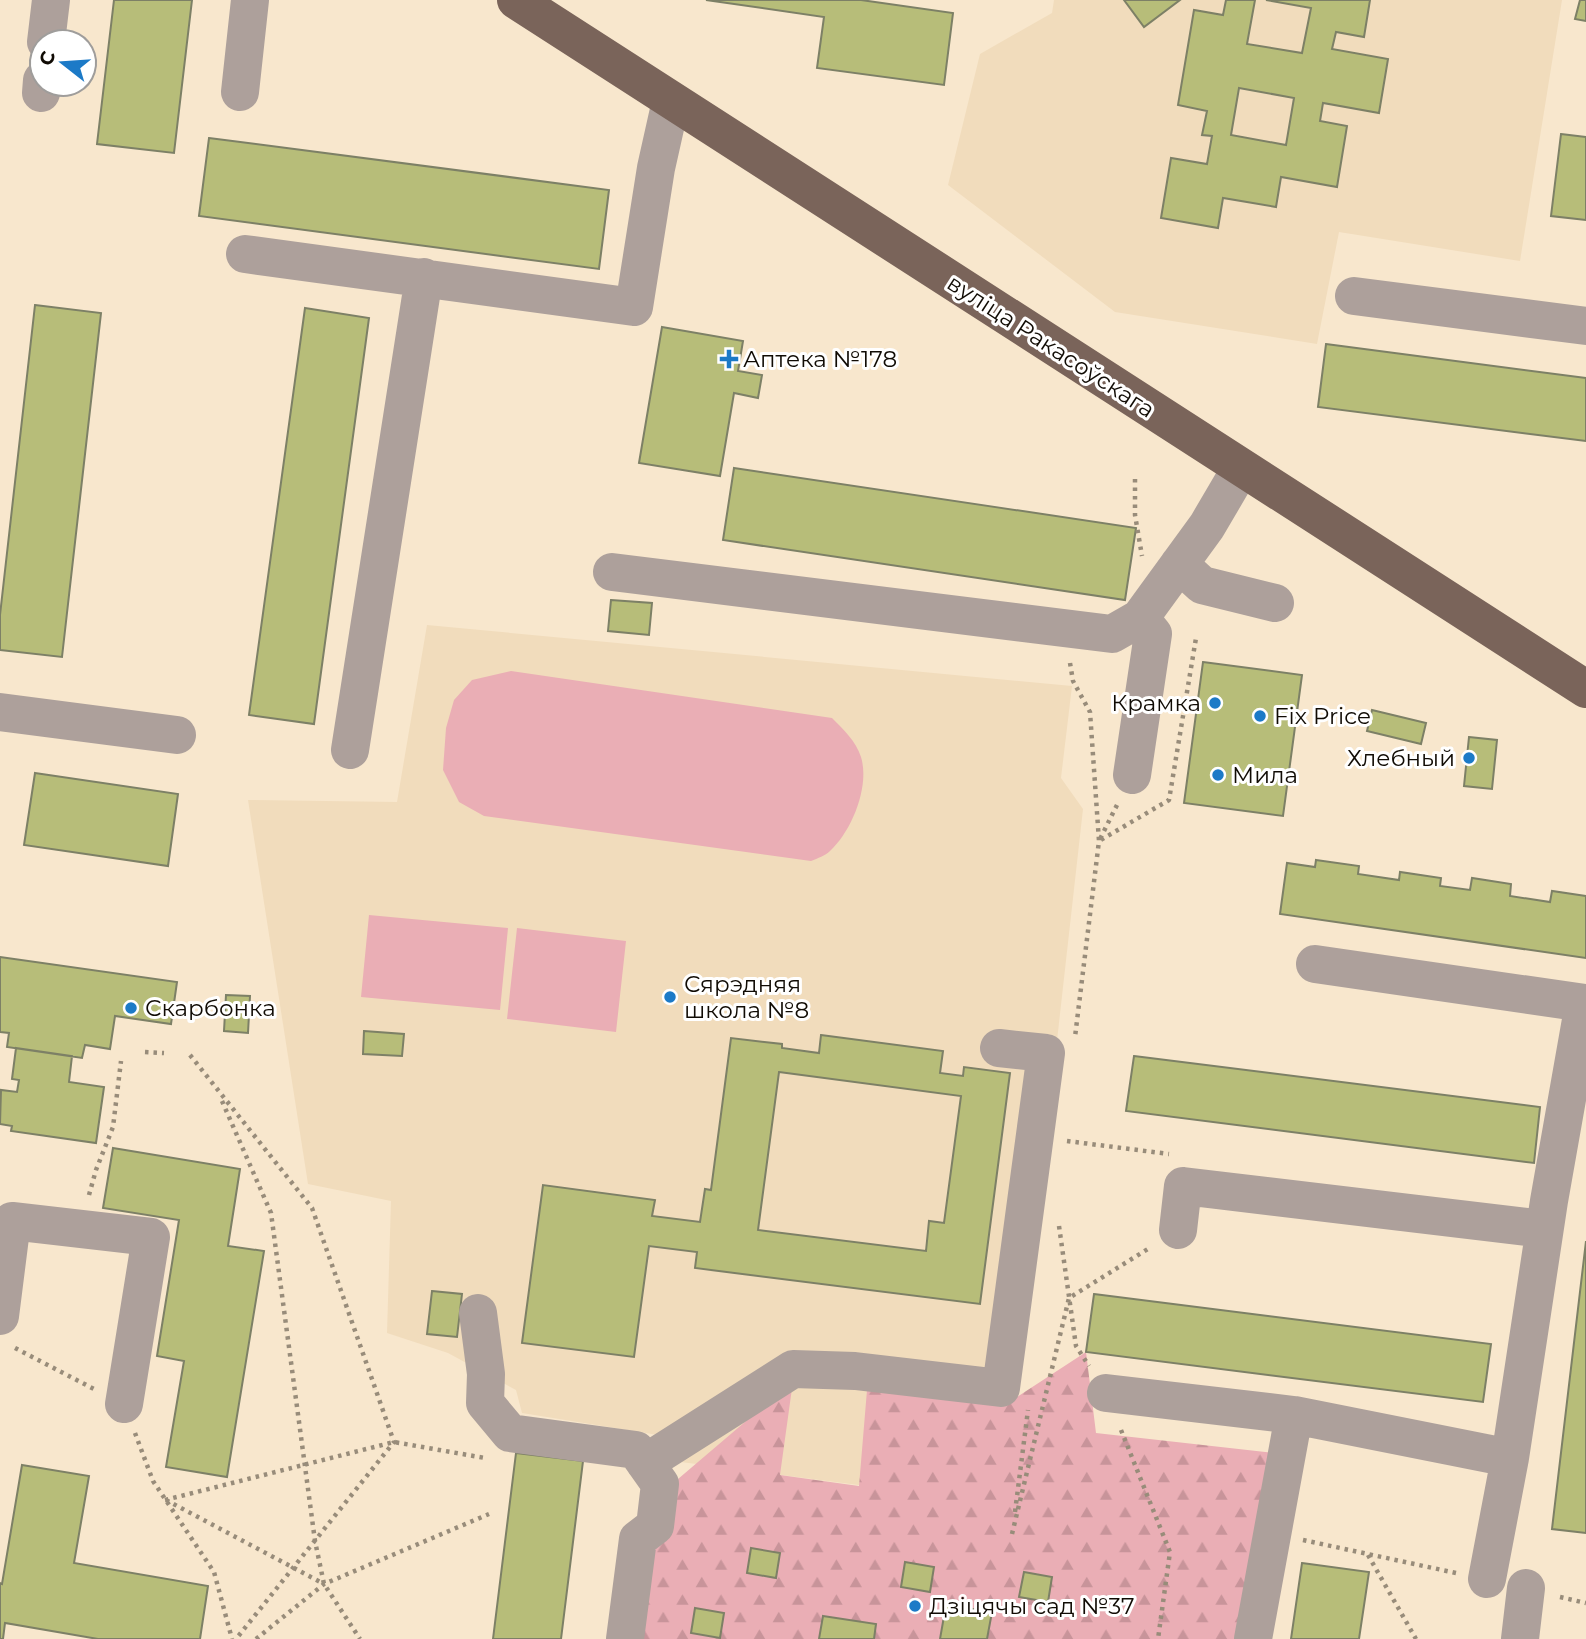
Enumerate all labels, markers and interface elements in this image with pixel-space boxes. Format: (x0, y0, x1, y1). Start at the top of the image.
north arrow (28, 28, 98, 98)
text: С (34, 48, 60, 68)
street label: вуліца Ракасоўскага (942, 268, 1160, 424)
place label: Аптека №178 (743, 345, 897, 373)
marker: Аптека №178 (721, 351, 737, 367)
place label: Крамка (1111, 689, 1201, 717)
marker: Крамка (1207, 695, 1223, 711)
place label: Fix Price (1274, 702, 1371, 730)
marker: Fix Price (1252, 708, 1268, 724)
place label: Хлебный (1347, 744, 1455, 772)
marker: Хлебный (1461, 750, 1477, 766)
place label: Мила (1232, 761, 1298, 789)
marker: Мила (1210, 767, 1226, 783)
place label: Сярэдняя школа №8 (684, 970, 809, 1024)
marker: Сярэдняя школа №8 (662, 989, 678, 1005)
place label: Скарбонка (145, 994, 276, 1022)
marker: Скарбонка (123, 1000, 139, 1016)
place label: Дзіцячы сад №37 (929, 1592, 1135, 1620)
marker: Дзіцячы сад №37 (907, 1598, 923, 1614)

